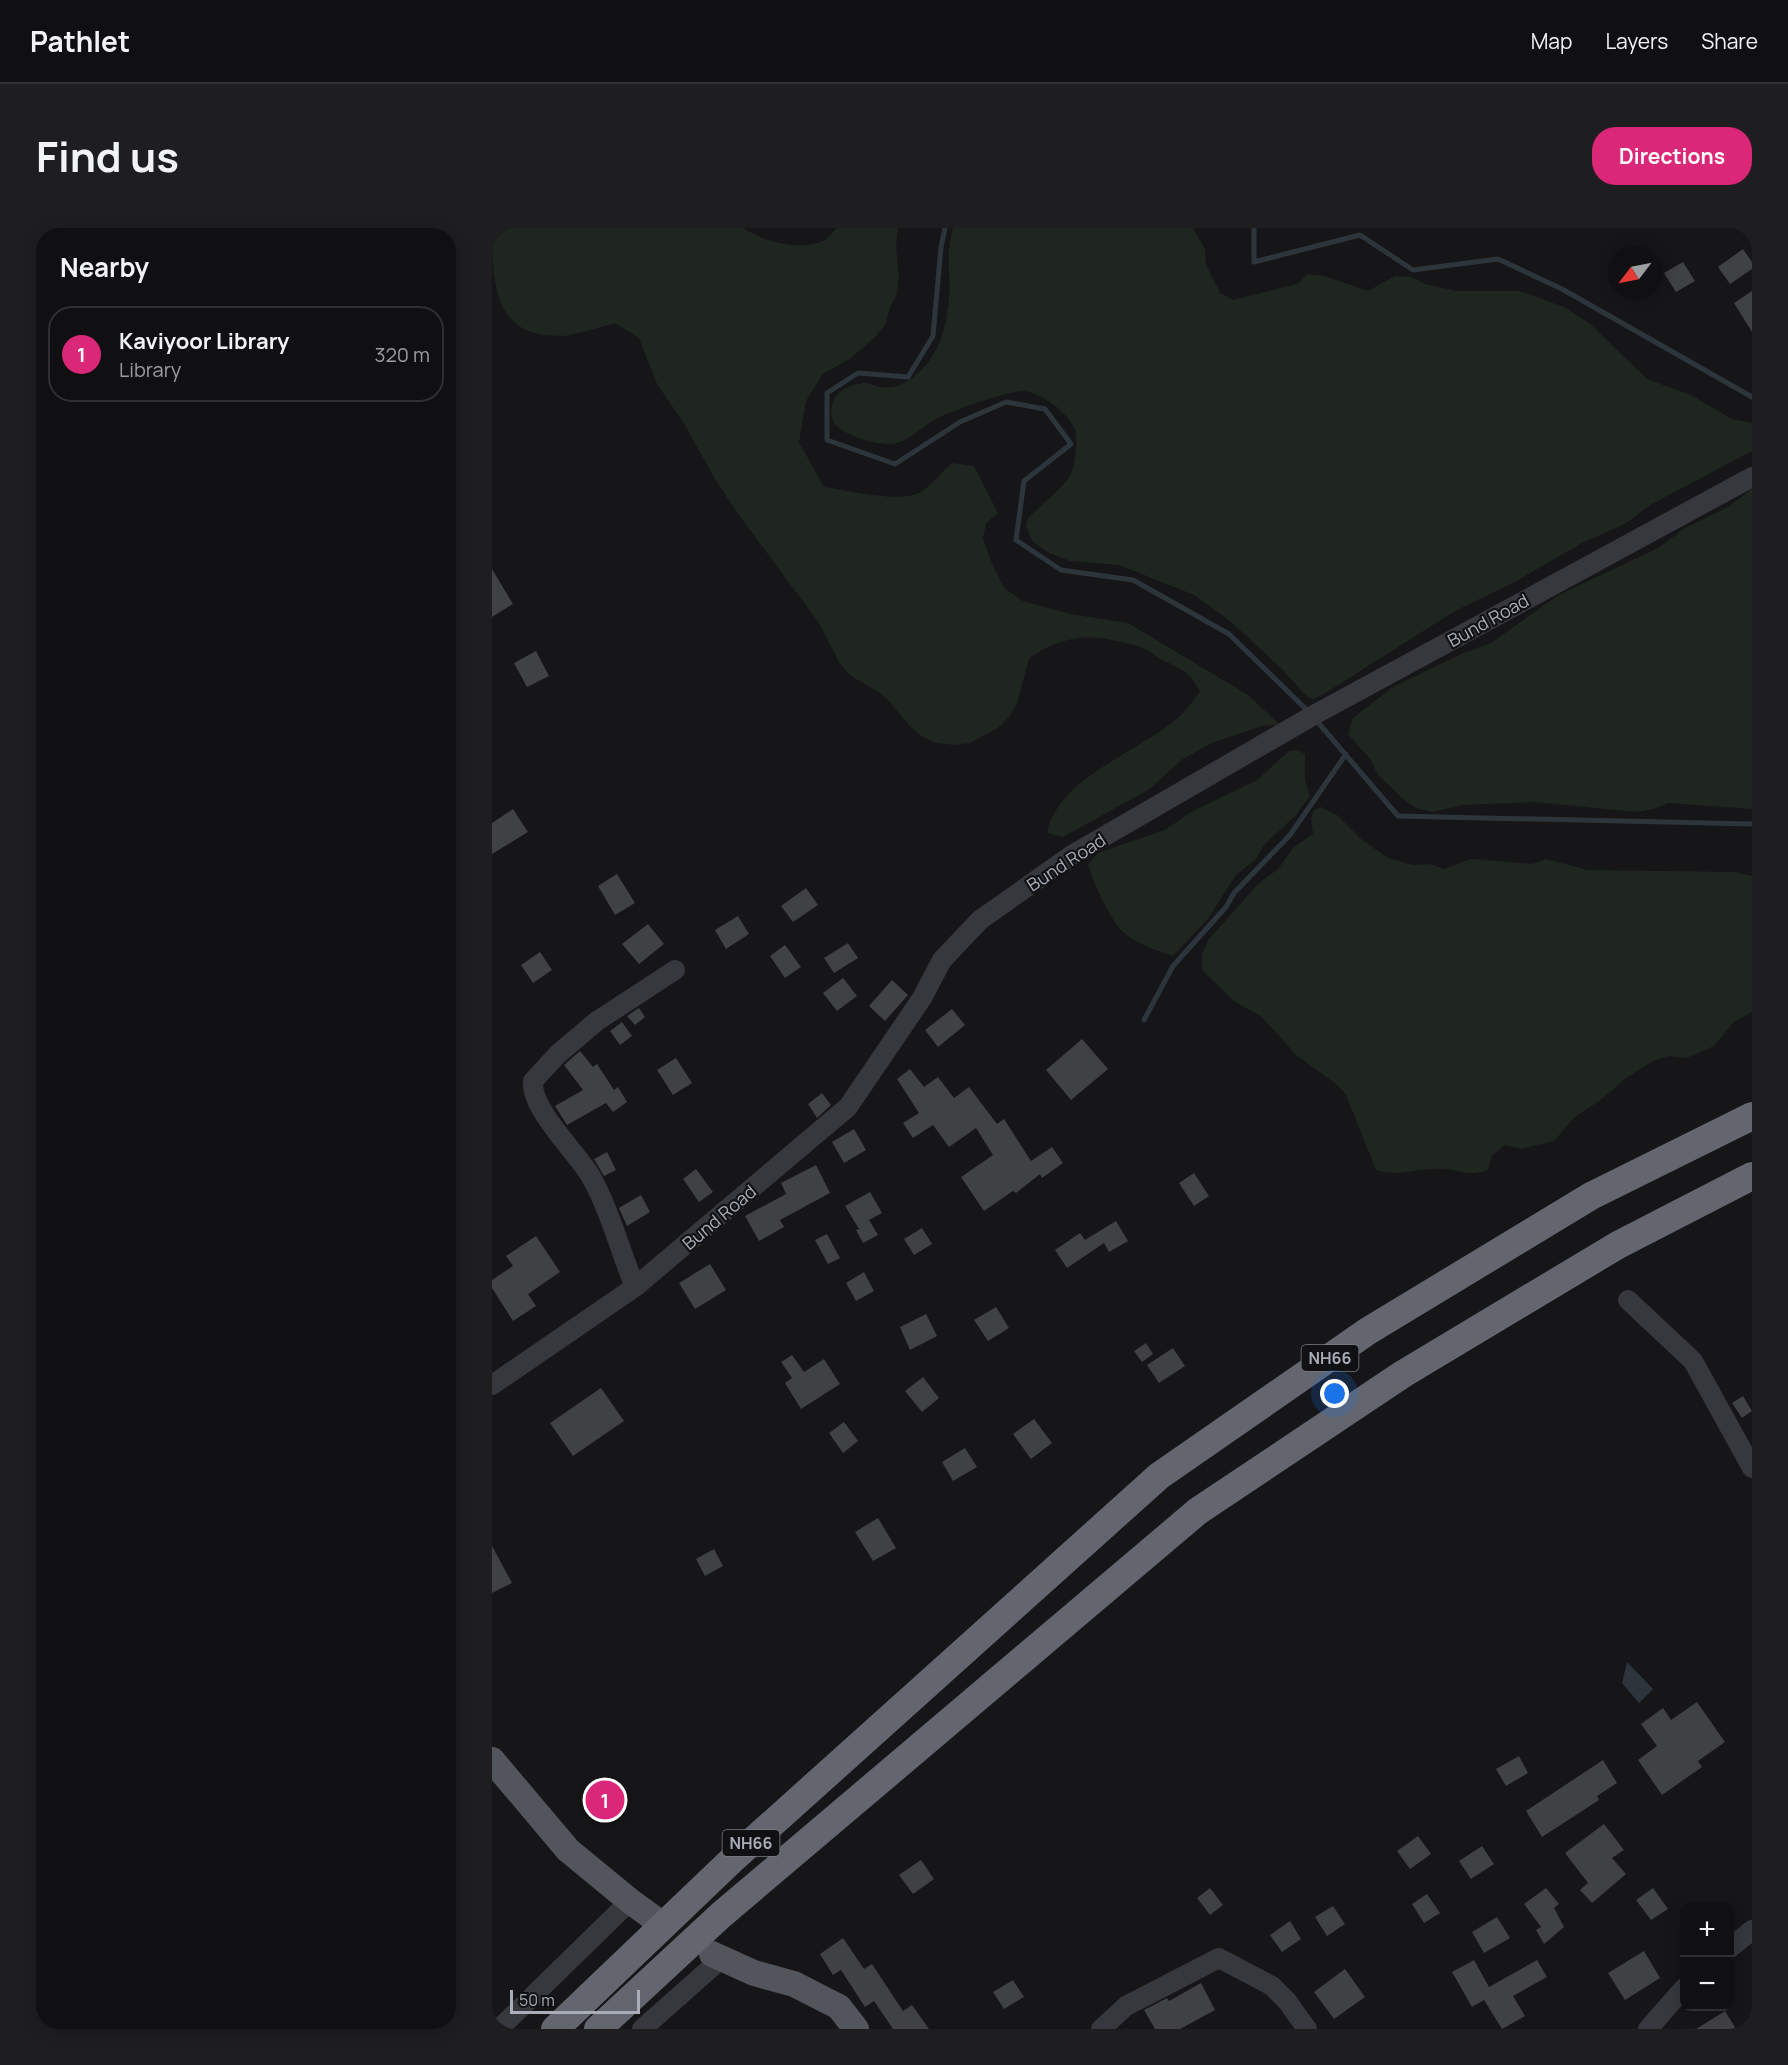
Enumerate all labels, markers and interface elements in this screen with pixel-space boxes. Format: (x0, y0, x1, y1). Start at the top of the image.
text: Pathlet (30, 22, 130, 60)
text: Map (1531, 27, 1572, 55)
text: Layers (1605, 27, 1668, 55)
text: Share (1701, 27, 1758, 55)
text: Find us (36, 127, 179, 185)
button: Directions (1592, 127, 1752, 185)
north arrow (1608, 246, 1662, 300)
text: Nearby (60, 249, 149, 285)
text: Kaviyoor Library (119, 326, 289, 356)
text: 1 (77, 341, 86, 368)
text: 320 m (374, 341, 430, 368)
text: Library (119, 356, 181, 383)
street label: Bund Road (1443, 588, 1533, 652)
street label: Bund Road (1022, 828, 1110, 896)
street label: Bund Road (677, 1179, 761, 1255)
road number: NH66 (1302, 1345, 1358, 1371)
your location (1320, 1379, 1349, 1408)
pin: 1 (586, 1778, 624, 1822)
road number: NH66 (722, 1830, 780, 1856)
map controls (1680, 1903, 1734, 2011)
button: + (1680, 1903, 1734, 1957)
button: − (1680, 1957, 1734, 2011)
scale bar (510, 1987, 640, 2014)
text: 50 m (519, 1989, 555, 2011)

